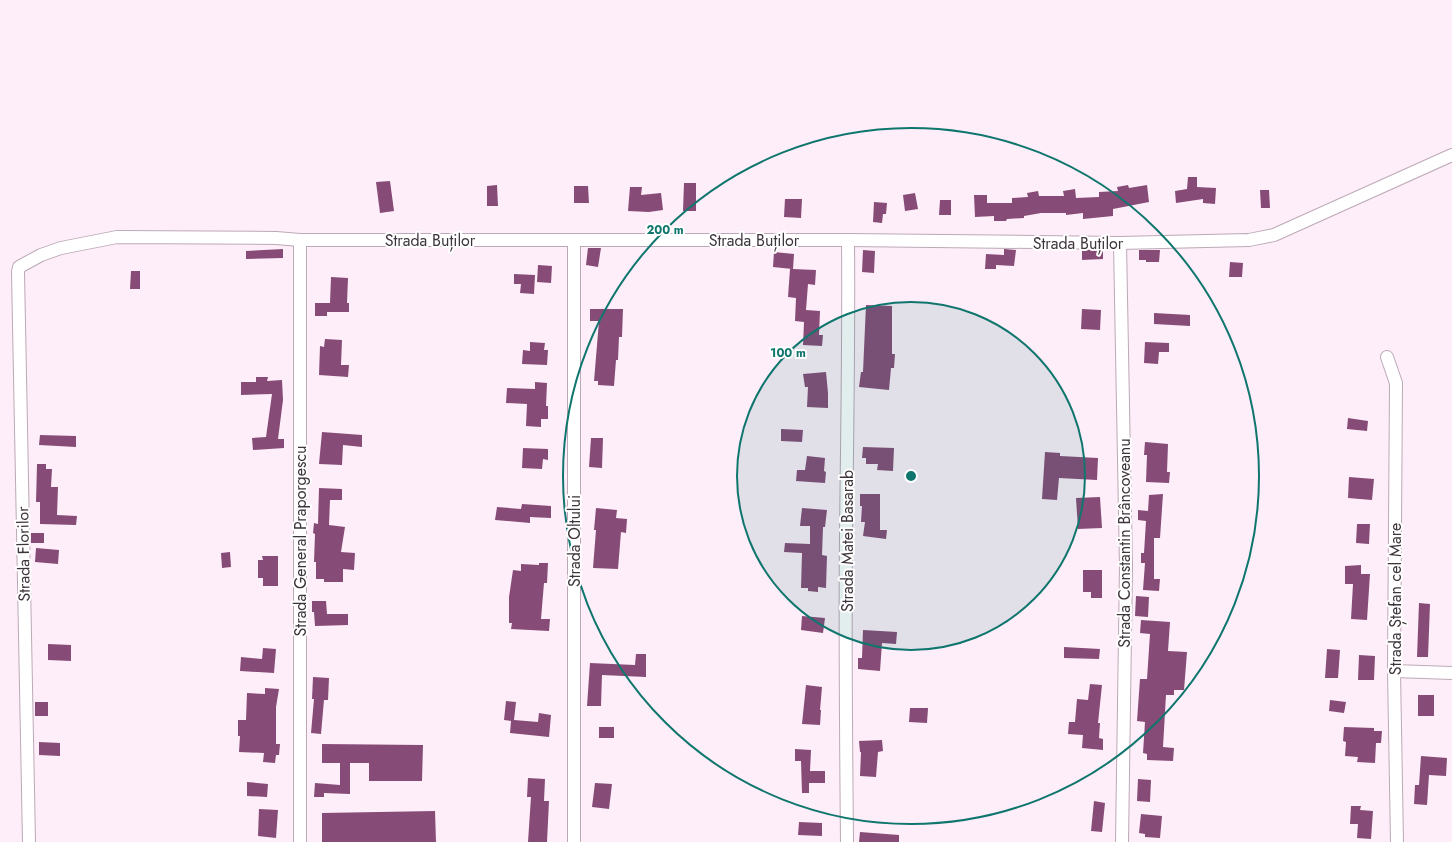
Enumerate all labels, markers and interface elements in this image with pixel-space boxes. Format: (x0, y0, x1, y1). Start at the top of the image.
text: 200 m (646, 221, 684, 239)
street label: Strada Buților (385, 229, 476, 252)
street label: Strada Buților (709, 229, 800, 252)
street label: Strada Buților (1033, 232, 1124, 255)
text: 100 m (770, 344, 806, 362)
street label: Strada Constantin Brâncoveanu (1113, 438, 1136, 648)
street label: Strada General Praporgescu (289, 446, 312, 636)
centre of rings (904, 469, 918, 483)
street label: Strada Matei Basarab (836, 470, 859, 612)
street label: Strada Oltului (563, 495, 586, 587)
street label: Strada Florilor (11, 506, 36, 602)
street label: Strada Ștefan cel Mare (1384, 523, 1407, 675)

